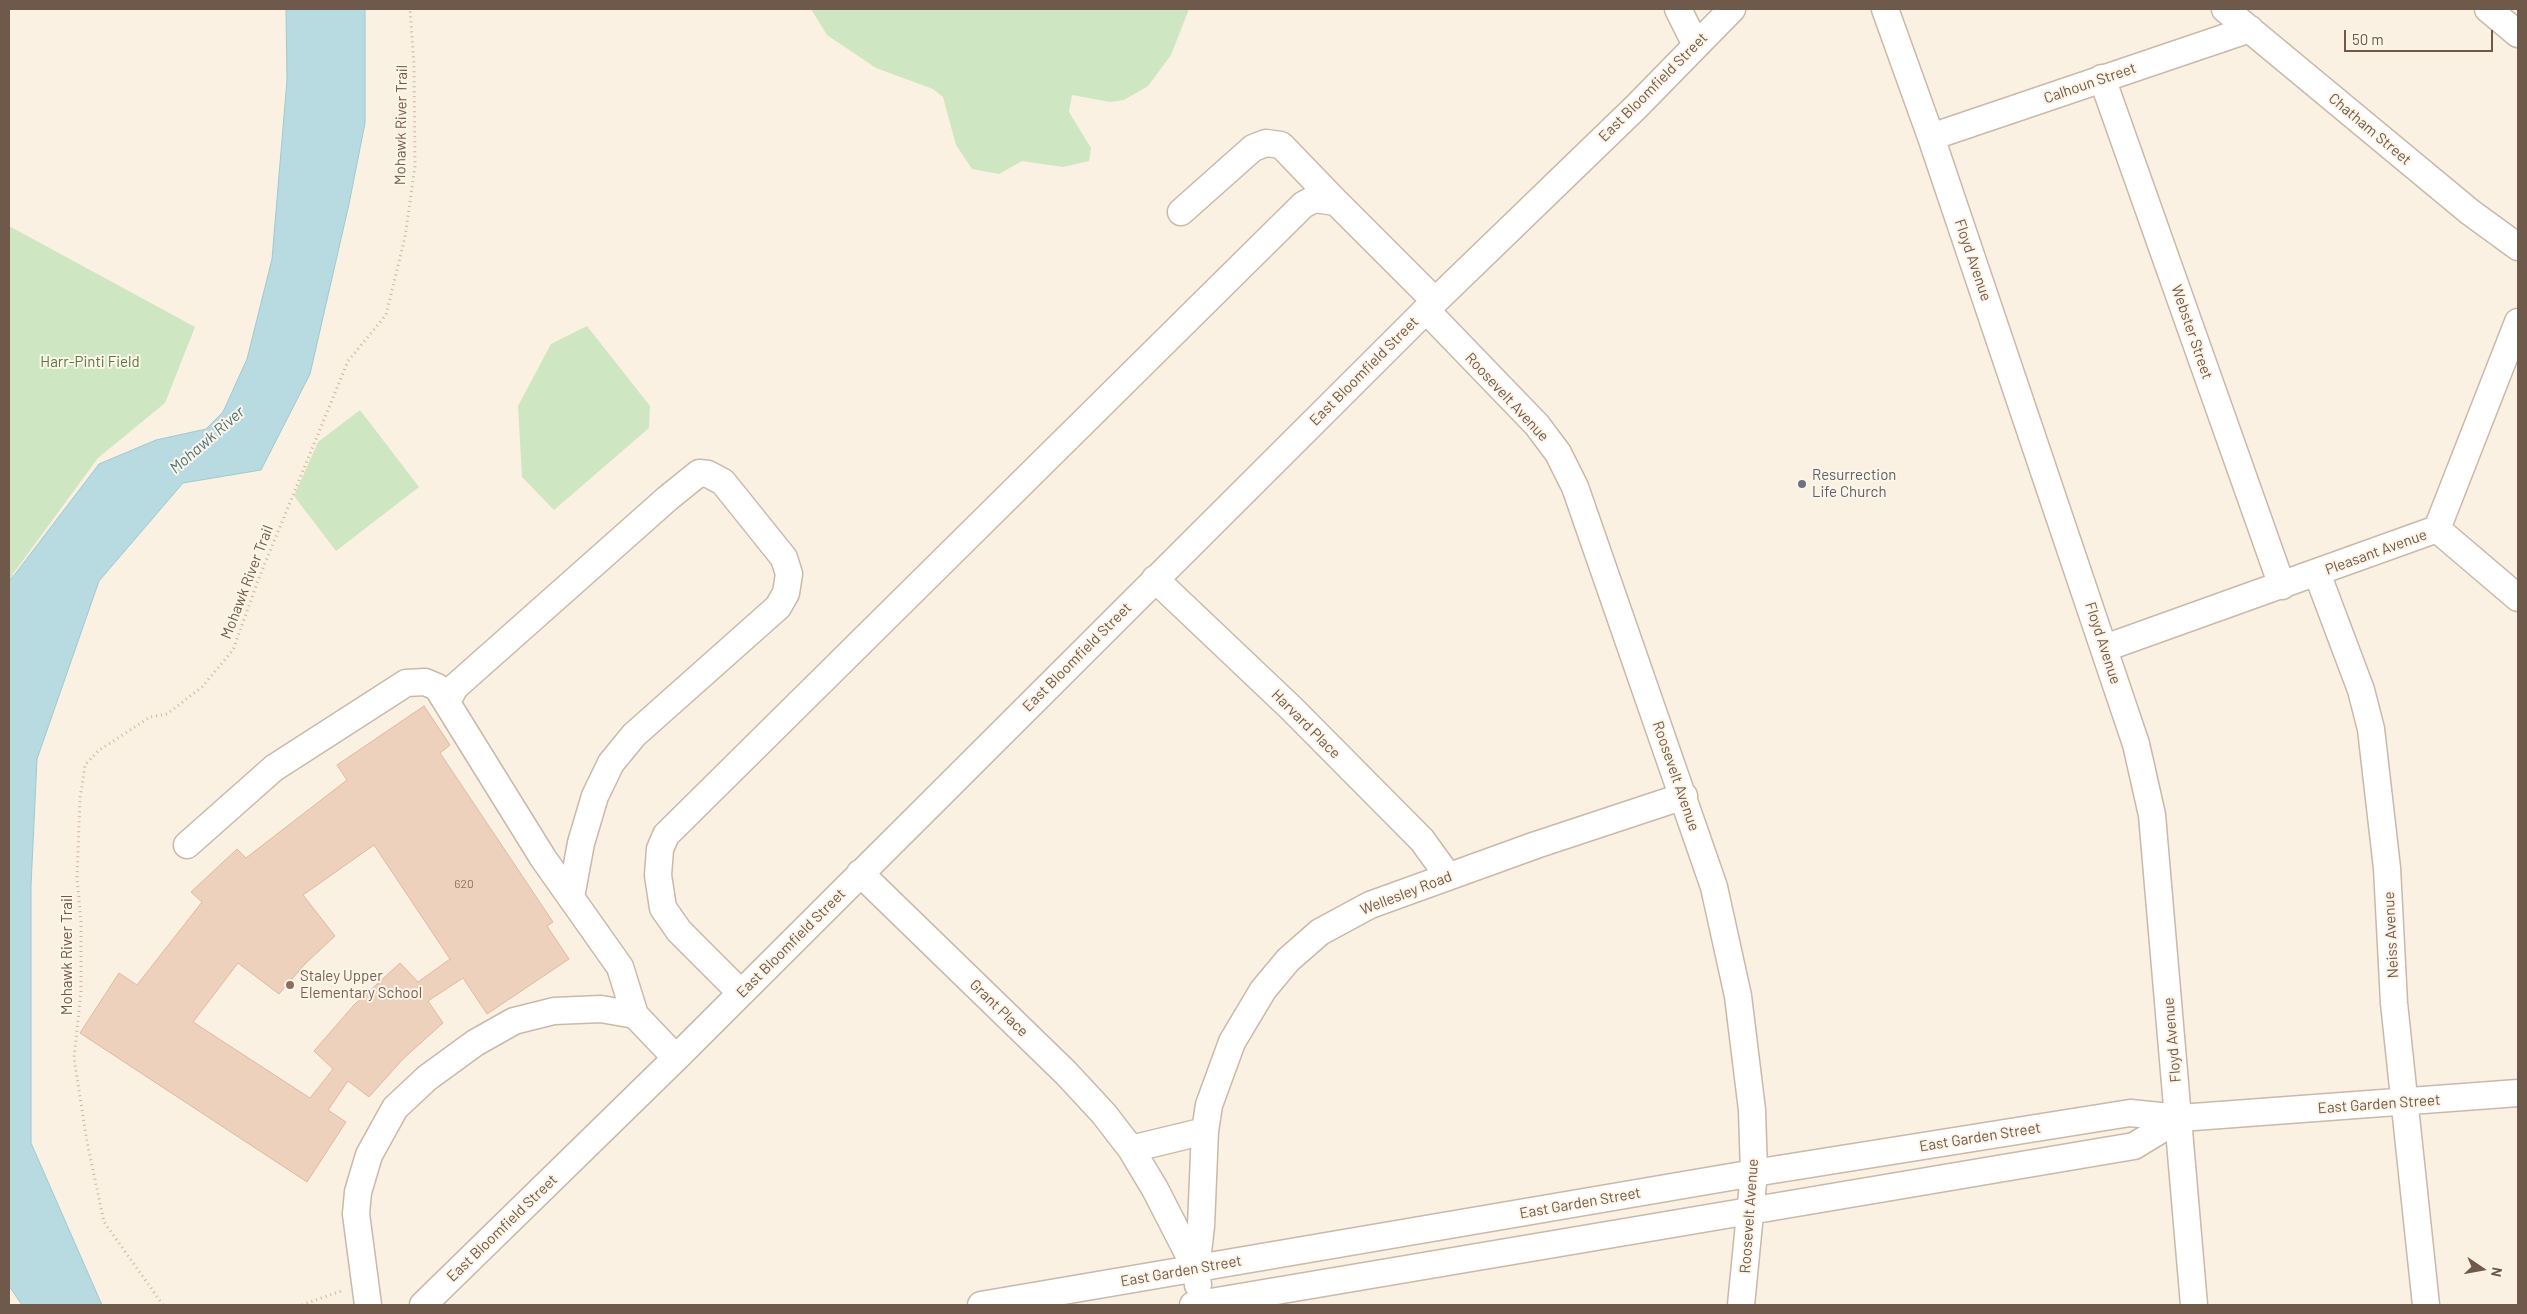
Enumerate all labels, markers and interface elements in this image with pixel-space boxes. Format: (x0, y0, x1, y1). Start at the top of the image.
scale bar (2347, 20, 2496, 52)
street label: East Bloomfield Street (1595, 29, 1711, 145)
text: 50 m (2352, 30, 2384, 48)
street label: Calhoun Street (2042, 59, 2138, 107)
street label: Mohawk River Trail (391, 65, 411, 185)
street label: Chatham Street (2325, 89, 2415, 169)
street label: Floyd Avenue (1951, 217, 1995, 303)
street label: Webster Street (2167, 283, 2217, 381)
street label: East Bloomfield Street (1306, 313, 1422, 429)
street label: Roosevelt Avenue (1461, 349, 1553, 445)
park label: Harr-Pinti Field (40, 353, 140, 371)
water label: Mohawk River (166, 402, 248, 478)
place label: Resurrection Life Church (1812, 466, 1896, 501)
marker: Resurrection Life Church (1796, 478, 1808, 490)
street label: Mohawk River Trail (217, 523, 277, 641)
street label: Pleasant Avenue (2323, 525, 2429, 579)
street label: East Bloomfield Street (1019, 599, 1135, 715)
street label: Floyd Avenue (2081, 600, 2125, 686)
street label: Harvard Place (1268, 686, 1344, 762)
street label: Roosevelt Avenue (1649, 719, 1703, 833)
street label: Wellesley Road (1358, 867, 1454, 919)
house number: 620 (454, 877, 474, 891)
street label: East Bloomfield Street (733, 885, 849, 1001)
street label: Neiss Avenue (2380, 891, 2402, 979)
street label: Mohawk River Trail (58, 895, 76, 1015)
place label: Staley Upper Elementary School (300, 967, 422, 1002)
street label: Grant Place (966, 976, 1032, 1040)
marker: Staley Upper Elementary School (284, 979, 296, 991)
street label: Floyd Avenue (2159, 997, 2185, 1083)
street label: East Garden Street (2317, 1091, 2441, 1117)
street label: East Garden Street (1918, 1119, 2042, 1155)
street label: Roosevelt Avenue (1736, 1158, 1762, 1274)
street label: East Bloomfield Street (443, 1171, 561, 1285)
street label: East Garden Street (1518, 1183, 1642, 1223)
north arrow (2457, 1244, 2507, 1294)
street label: East Garden Street (1119, 1251, 1243, 1291)
text: N (2488, 1266, 2506, 1279)

